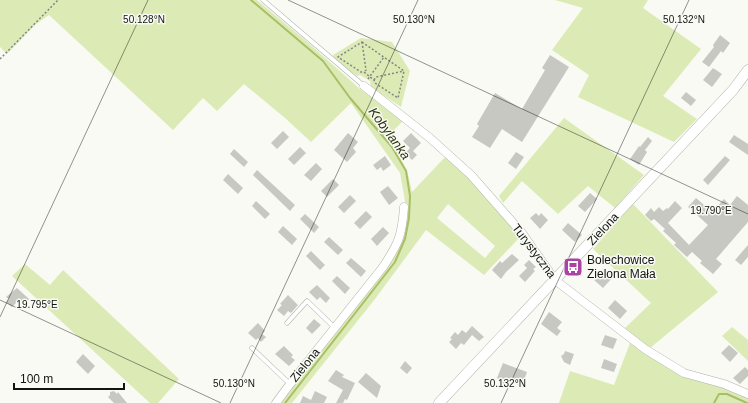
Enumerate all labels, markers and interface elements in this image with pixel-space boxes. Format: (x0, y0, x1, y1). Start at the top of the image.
text: 50.128°N (123, 14, 165, 25)
text: 50.130°N (393, 14, 435, 25)
text: 50.132°N (663, 14, 705, 25)
water label: Kobylanka (366, 104, 414, 162)
text: 19.790°E (690, 205, 732, 216)
street label: Zielona (584, 210, 622, 248)
street label: Turystyczna (509, 221, 559, 281)
place label: Bolechowice Zielona Mała (587, 253, 656, 281)
bus stop icon: Bolechowice Zielona Mała (562, 256, 584, 278)
text: 19.795°E (16, 299, 58, 310)
street label: Zielona (287, 345, 323, 385)
scale bar (14, 365, 124, 391)
text: 100 m (20, 372, 53, 386)
text: 50.130°N (213, 378, 255, 389)
text: 50.132°N (484, 378, 526, 389)

